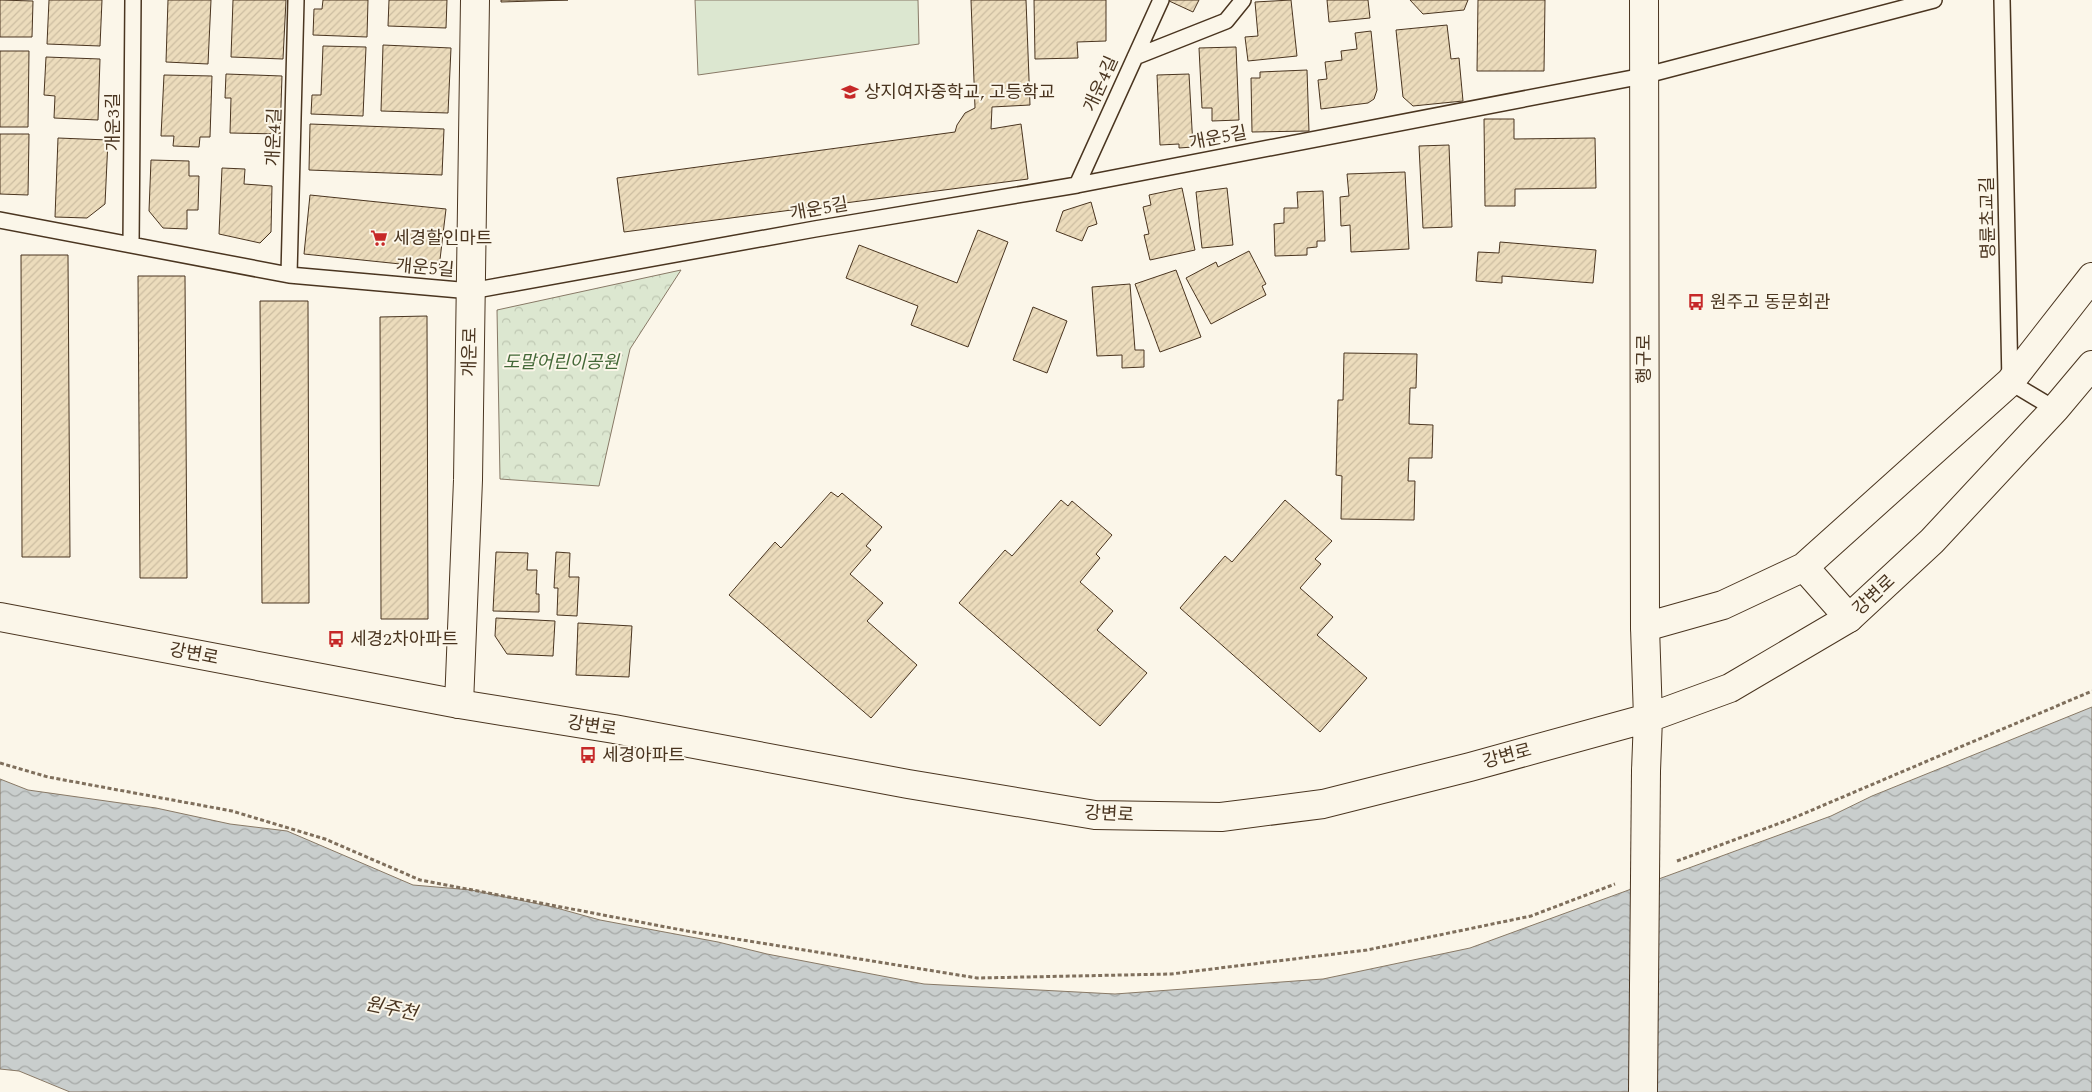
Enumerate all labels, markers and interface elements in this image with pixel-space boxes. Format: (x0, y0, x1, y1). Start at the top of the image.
street label: 개운4길 (1077, 52, 1125, 116)
place label: 상지여자중학교, 고등학교 (864, 79, 1055, 106)
school or university icon: 상지여자중학교, 고등학교 (840, 82, 860, 102)
street label: 개운3길 (100, 93, 127, 151)
street label: 개운4길 (259, 107, 289, 167)
street label: 개운5길 (1187, 119, 1249, 157)
street label: 명륜초교길 (1974, 176, 2002, 260)
street label: 개운5길 (788, 191, 850, 227)
place label: 세경할인마트 (393, 225, 492, 252)
supermarket icon: 세경할인마트 (369, 228, 389, 248)
street label: 개운5길 (395, 252, 455, 284)
place label: 원주고 동문회관 (1710, 289, 1831, 316)
bus stop icon: 원주고 동문회관 (1686, 292, 1706, 312)
street label: 개운로 (456, 327, 484, 377)
street label: 행구로 (1631, 334, 1658, 384)
park label: 도말어린이공원 (503, 349, 620, 376)
street label: 강변로 (1847, 568, 1901, 622)
place label: 세경2차아파트 (350, 626, 458, 653)
bus stop icon: 세경2차아파트 (326, 629, 346, 649)
street label: 강변로 (167, 636, 221, 672)
street label: 강변로 (565, 709, 619, 743)
street label: 강변로 (1480, 737, 1534, 775)
place label: 세경아파트 (602, 742, 685, 769)
bus stop icon: 세경아파트 (578, 745, 598, 765)
street label: 강변로 (1083, 799, 1135, 829)
water label: 원주천 (362, 989, 421, 1029)

